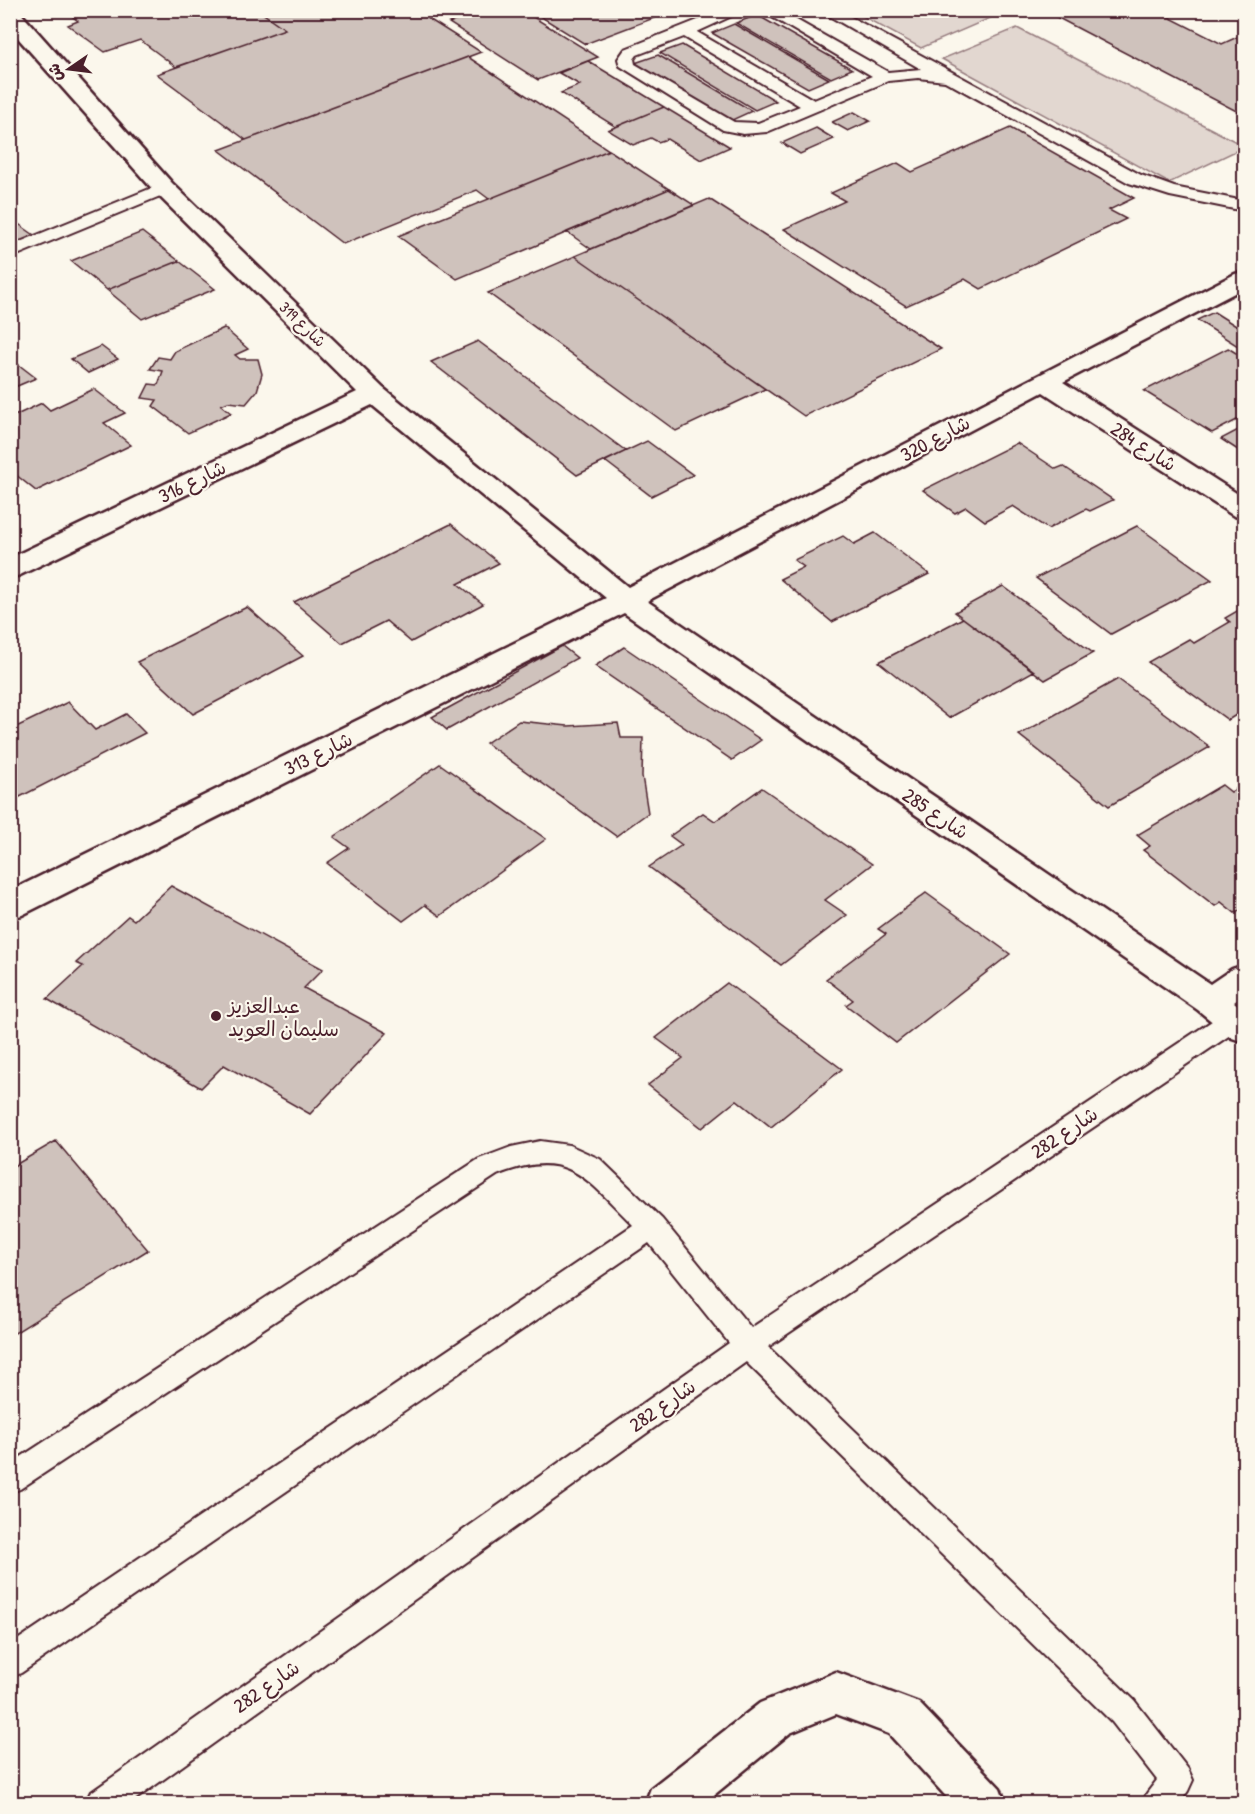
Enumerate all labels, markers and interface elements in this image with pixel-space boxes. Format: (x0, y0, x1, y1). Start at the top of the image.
north arrow (39, 39, 99, 99)
text: ش (42, 61, 67, 84)
street label: شارع 319 (274, 296, 331, 352)
street label: شارع 320 (895, 408, 975, 468)
street label: شارع 284 (1105, 415, 1182, 478)
street label: شارع 316 (154, 453, 231, 510)
street label: شارع 313 (279, 725, 357, 782)
street label: شارع 285 (897, 781, 974, 846)
place label: عبدالعزيز سليمان العويد (226, 992, 339, 1042)
marker: عبدالعزيز سليمان العويد (209, 1009, 223, 1023)
street label: شارع 282 (1025, 1100, 1103, 1165)
street label: شارع 282 (623, 1372, 701, 1438)
street label: شارع 282 (227, 1653, 305, 1719)

